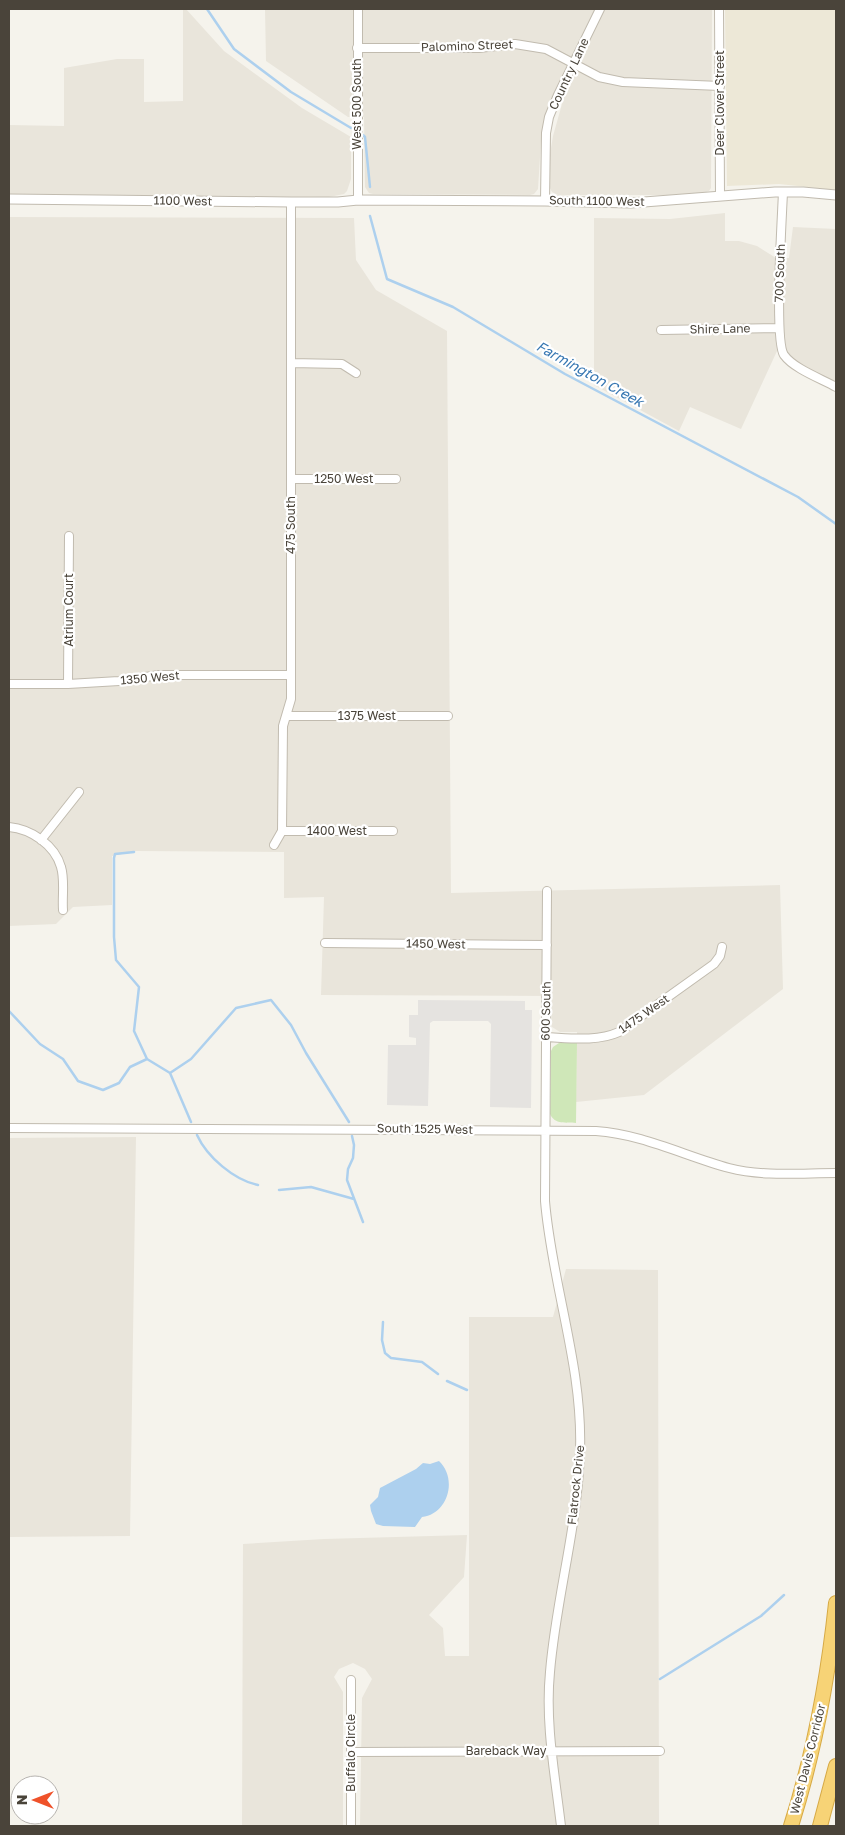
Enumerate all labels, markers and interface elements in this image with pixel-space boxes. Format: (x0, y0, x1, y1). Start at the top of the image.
street label: Country Lane (545, 35, 592, 112)
street label: Palomino Street (421, 36, 514, 55)
street label: Deer Clover Street (712, 50, 727, 156)
street label: West 500 South (349, 58, 364, 150)
street label: 1100 West (154, 192, 213, 209)
street label: South 1100 West (549, 192, 645, 209)
street label: 700 South (771, 243, 788, 303)
street label: Shire Lane (689, 320, 751, 337)
water label: Farmington Creek (534, 337, 649, 411)
street label: 1250 West (314, 471, 374, 486)
street label: 475 South (283, 496, 298, 554)
street label: Atrium Court (61, 573, 76, 647)
street label: 1350 West (120, 667, 180, 688)
street label: 1375 West (338, 708, 396, 723)
street label: 1400 West (307, 823, 367, 838)
street label: 1450 West (406, 935, 466, 952)
street label: 600 South (537, 981, 554, 1041)
street label: 1475 West (615, 991, 672, 1037)
street label: South 1525 West (377, 1120, 473, 1137)
street label: Flatrock Drive (564, 1444, 587, 1526)
street label: West Davis Corridor (786, 1702, 829, 1816)
street label: Buffalo Circle (343, 1714, 358, 1792)
street label: Bareback Way (465, 1743, 547, 1758)
north arrow (10, 1775, 60, 1825)
text: N (13, 1795, 30, 1805)

